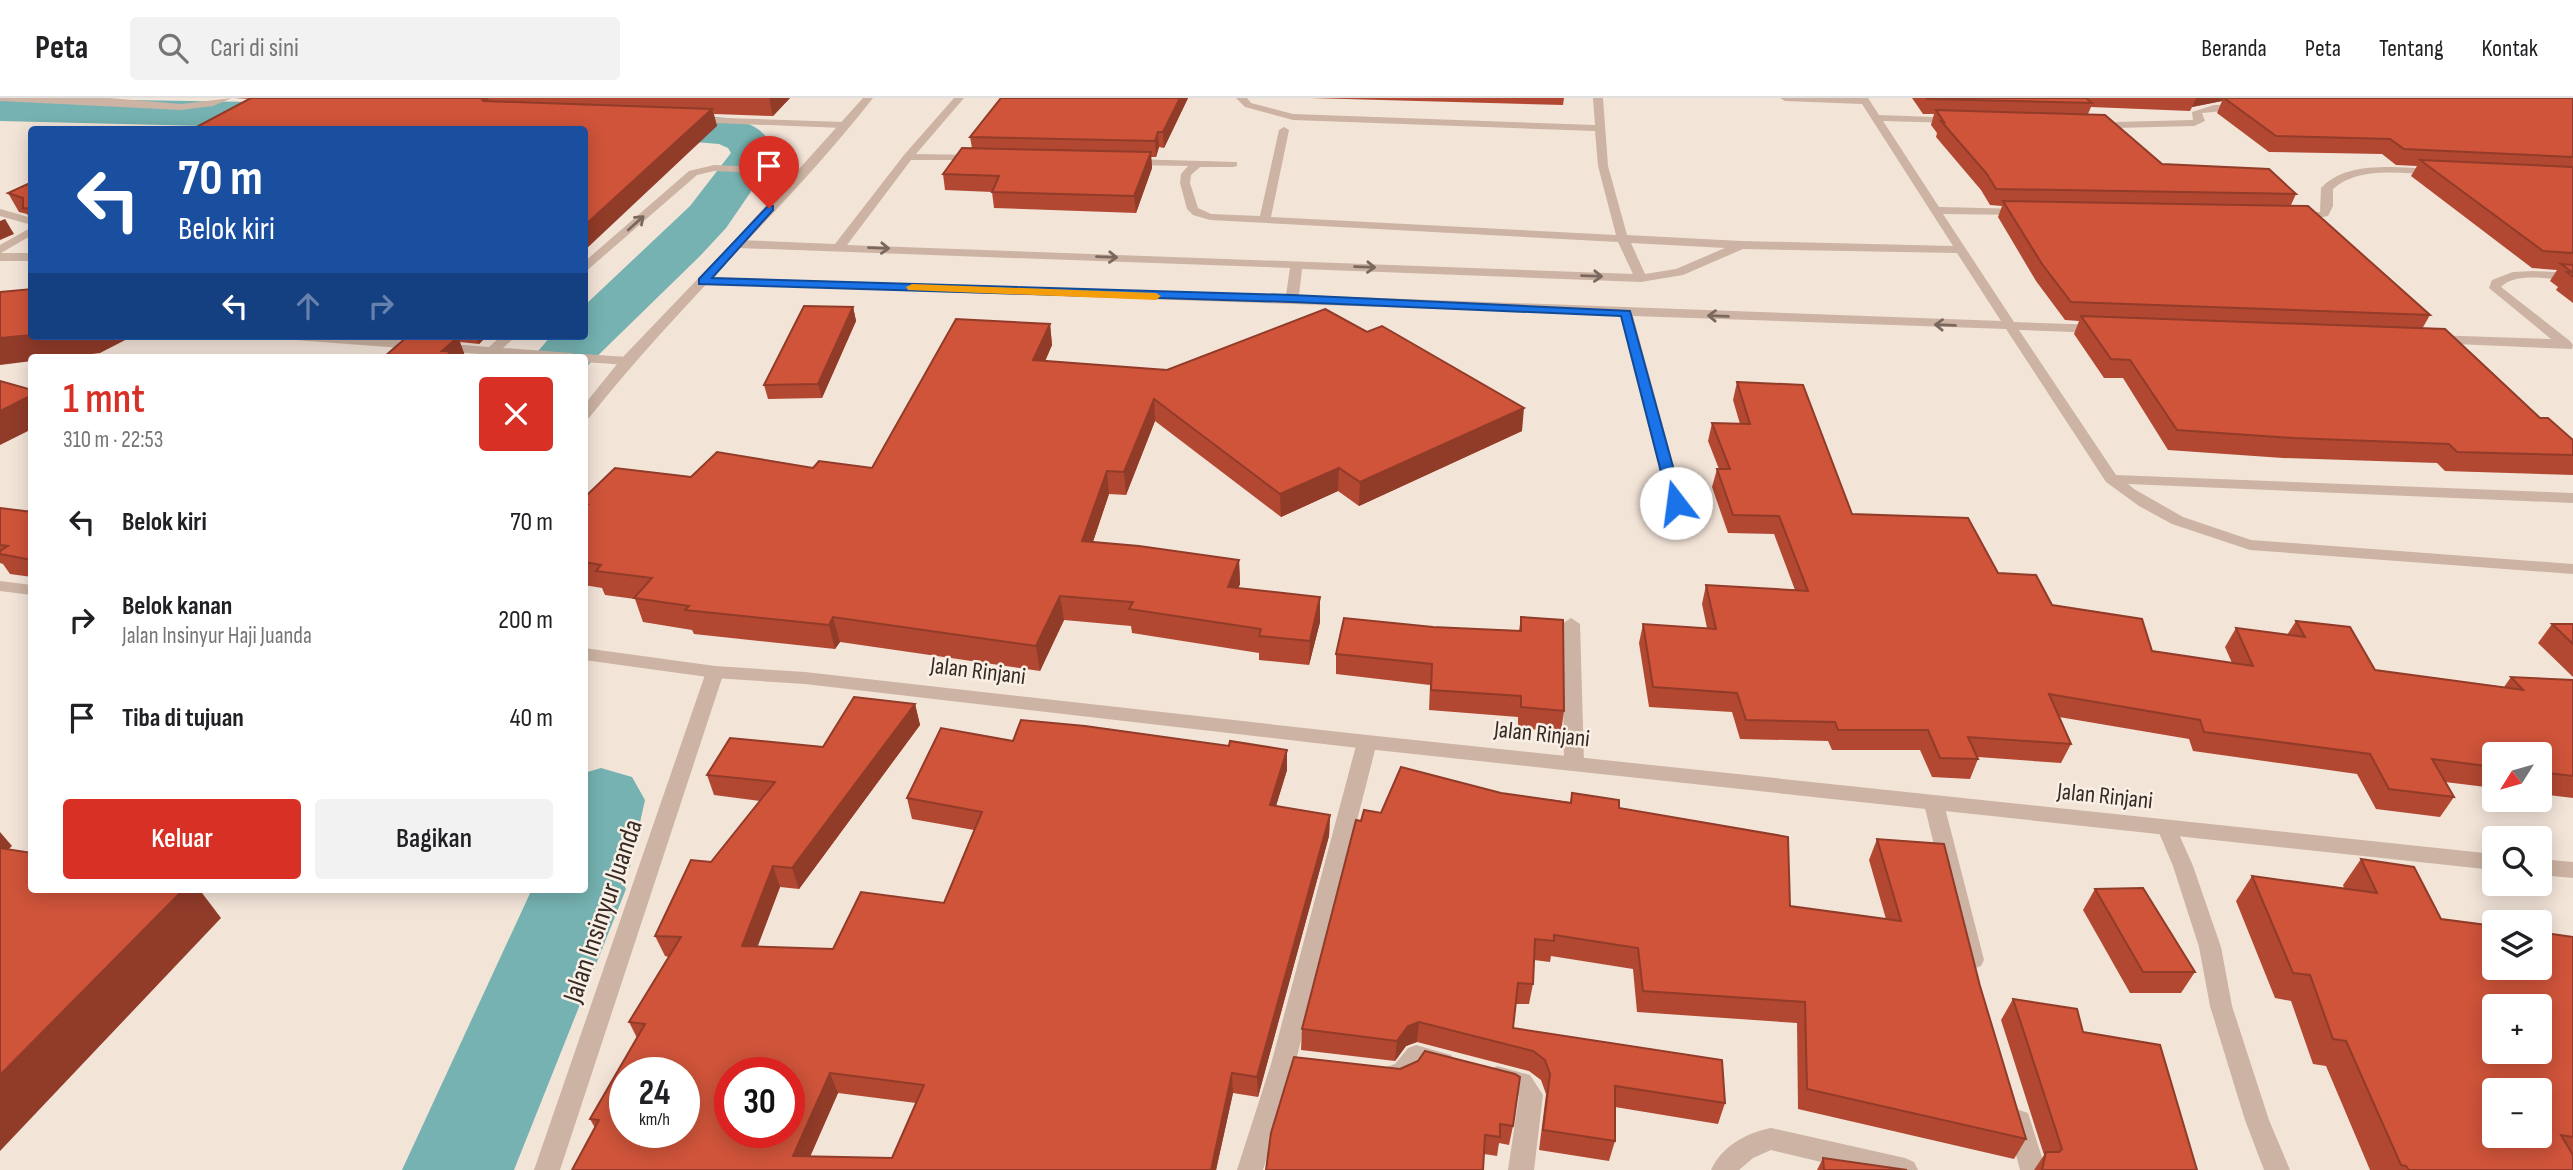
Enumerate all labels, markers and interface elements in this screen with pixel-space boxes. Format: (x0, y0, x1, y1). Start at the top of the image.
search box (130, 17, 620, 80)
text: Peta (35, 28, 88, 68)
icon: search (154, 29, 192, 67)
text: Cari di sini (210, 33, 299, 64)
text: Beranda (2201, 34, 2267, 63)
text: Peta (2305, 34, 2341, 63)
text: Tentang (2379, 34, 2444, 63)
text: Kontak (2482, 34, 2538, 63)
pin (739, 136, 799, 208)
icon: arrive (750, 147, 788, 185)
text: 70 m (178, 150, 263, 209)
icon: left (63, 154, 154, 245)
text: Belok kiri (178, 210, 275, 249)
one-way arrow (626, 216, 644, 232)
one-way arrow (868, 242, 891, 255)
one-way arrow (1095, 250, 1118, 263)
one-way arrow (1353, 260, 1376, 273)
one-way arrow (1580, 269, 1603, 282)
icon: left (216, 287, 254, 325)
icon: ahead (289, 287, 327, 325)
icon: right (362, 287, 400, 325)
one-way arrow (1706, 310, 1729, 323)
one-way arrow (1934, 318, 1957, 331)
text: 1 mnt (63, 374, 145, 425)
button: close (479, 377, 553, 451)
text: 310 m · 22:53 (63, 426, 163, 454)
position arrow (1639, 466, 1713, 540)
icon: left (63, 503, 101, 541)
text: Belok kiri (122, 507, 207, 538)
text: 70 m (510, 507, 553, 538)
text: Belok kanan (122, 591, 232, 622)
icon: right (63, 601, 101, 639)
text: 200 m (498, 605, 553, 636)
text: Jalan Insinyur Haji Juanda (122, 622, 312, 650)
street label: Jalan Rinjani (928, 651, 1027, 691)
icon: arrive (63, 699, 101, 737)
text: Tiba di tujuan (122, 703, 244, 734)
text: 40 m (510, 703, 553, 734)
street label: Jalan Rinjani (1492, 714, 1591, 753)
north arrow (2482, 742, 2552, 812)
map controls (2482, 742, 2552, 1148)
street label: Jalan Rinjani (2055, 776, 2154, 815)
button: Keluar (63, 799, 301, 879)
button: Bagikan (315, 799, 553, 879)
street label: Jalan Insinyur Juanda (556, 815, 650, 1008)
button: search (2482, 826, 2552, 896)
button: layers (2482, 910, 2552, 980)
button: + (2482, 994, 2552, 1064)
speed limit sign: 30 (714, 1057, 805, 1148)
text: 24 (639, 1072, 670, 1115)
button: − (2482, 1078, 2552, 1148)
text: km/h (639, 1109, 670, 1130)

